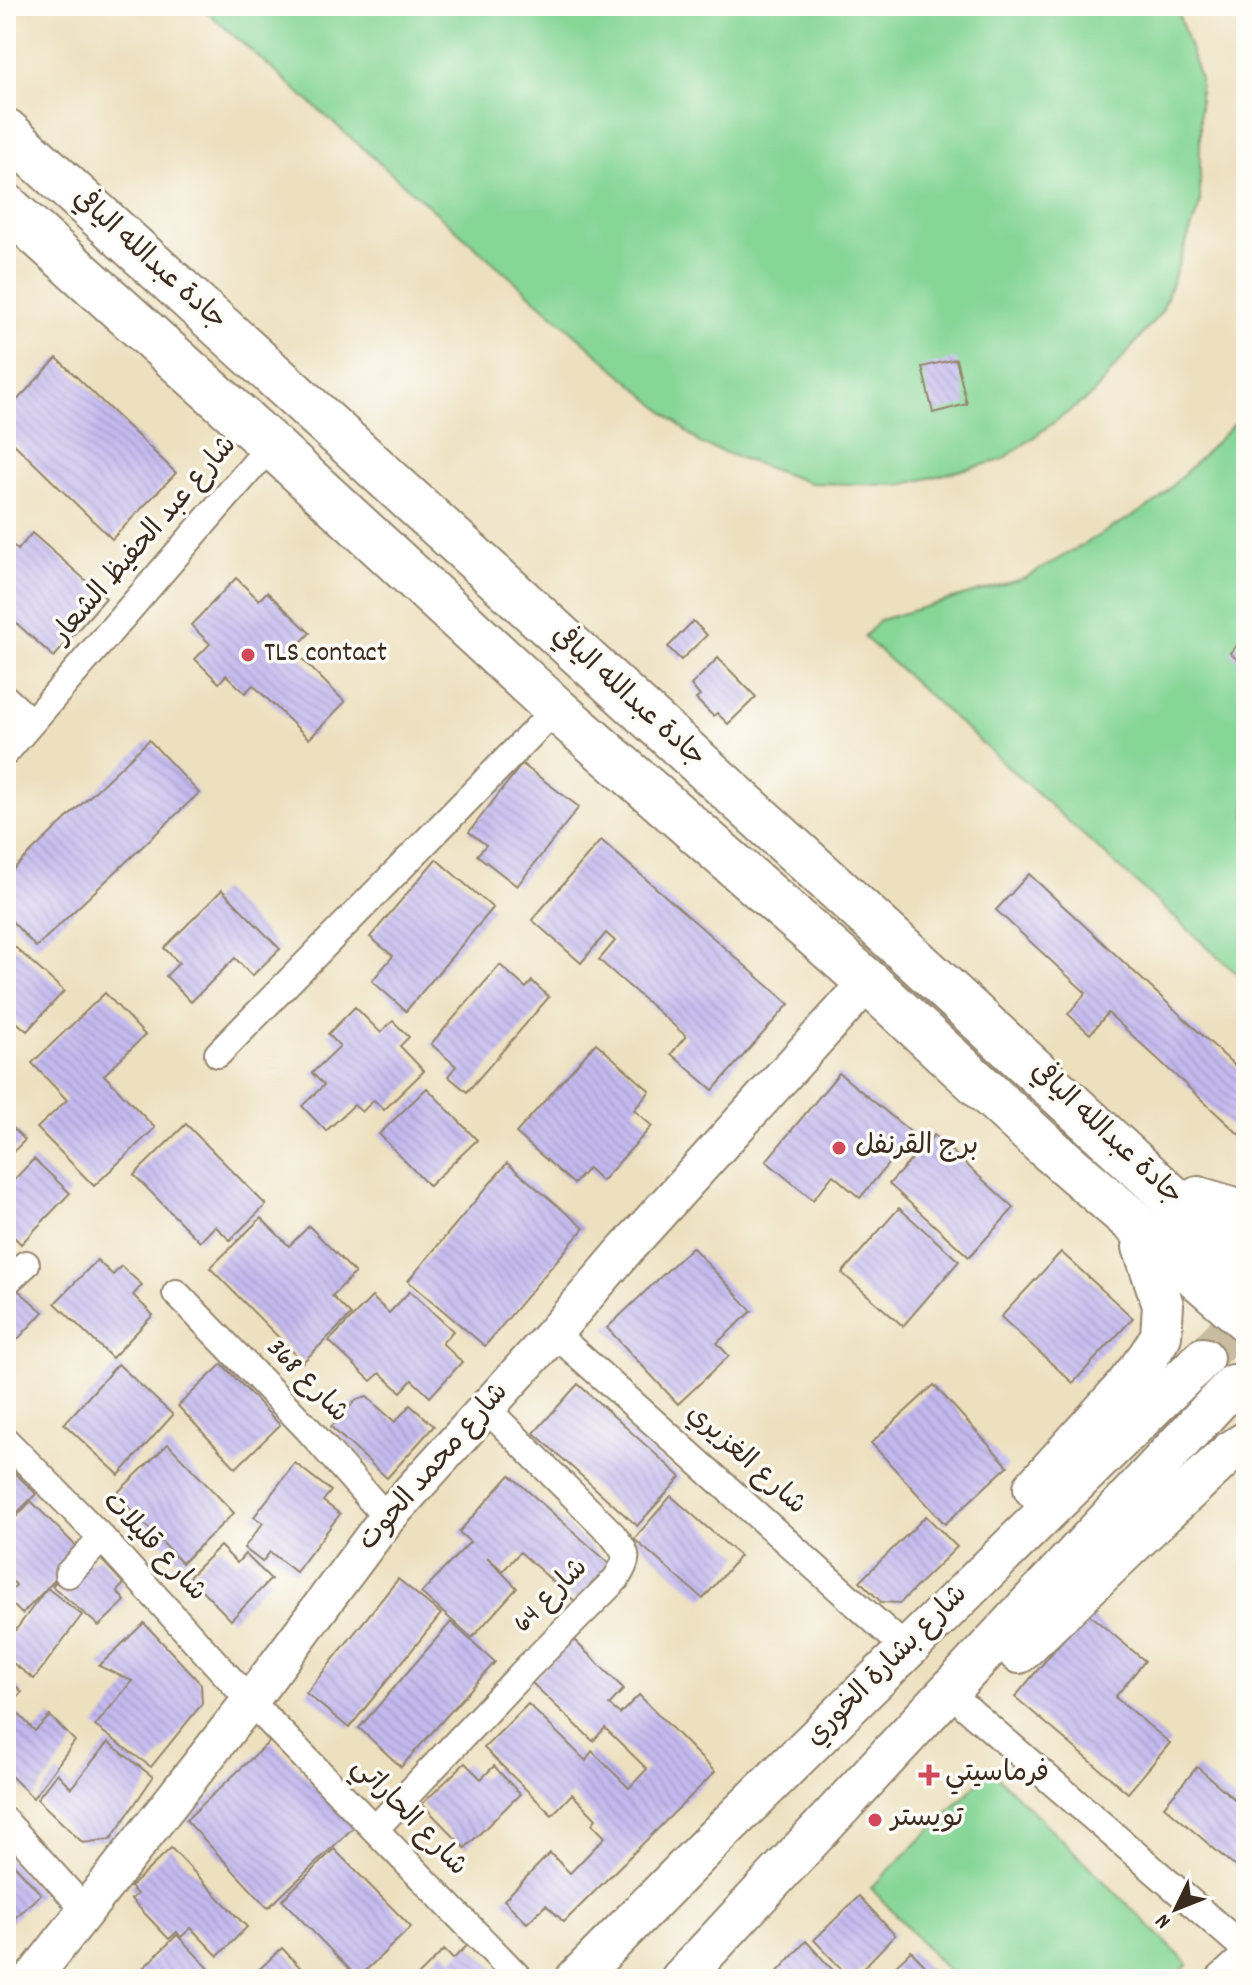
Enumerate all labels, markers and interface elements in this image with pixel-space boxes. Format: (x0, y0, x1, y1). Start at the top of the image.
street label: جادة عبدالله اليافي (62, 179, 235, 341)
street label: شارع عبد الحفيظ الشعار (43, 428, 248, 656)
street label: جادة عبدالله اليافي (541, 616, 714, 778)
place label: TLS contact (264, 635, 387, 675)
marker: TLS contact (239, 646, 257, 664)
street label: جادة عبدالله اليافي (1020, 1052, 1192, 1216)
place label: برج القرنفل (855, 1128, 979, 1168)
marker: برج القرنفل (830, 1139, 848, 1157)
street label: شارع 368 (255, 1331, 357, 1433)
street label: شارع محمد الحوت (350, 1375, 520, 1561)
street label: شارع الغزيري (676, 1396, 814, 1526)
street label: شارع قليلات (91, 1484, 215, 1612)
street label: شارع 64 (505, 1550, 599, 1644)
street label: شارع بشارة الخوري (798, 1577, 978, 1757)
street label: شارع الحاراتي (341, 1749, 475, 1887)
place label: فرماسيتي (945, 1755, 1049, 1795)
marker: فرماسيتي (920, 1766, 938, 1784)
place label: تويستر (889, 1800, 964, 1840)
marker: تويستر (866, 1811, 884, 1829)
north arrow (1136, 1869, 1216, 1949)
text: N (1149, 1906, 1179, 1935)

